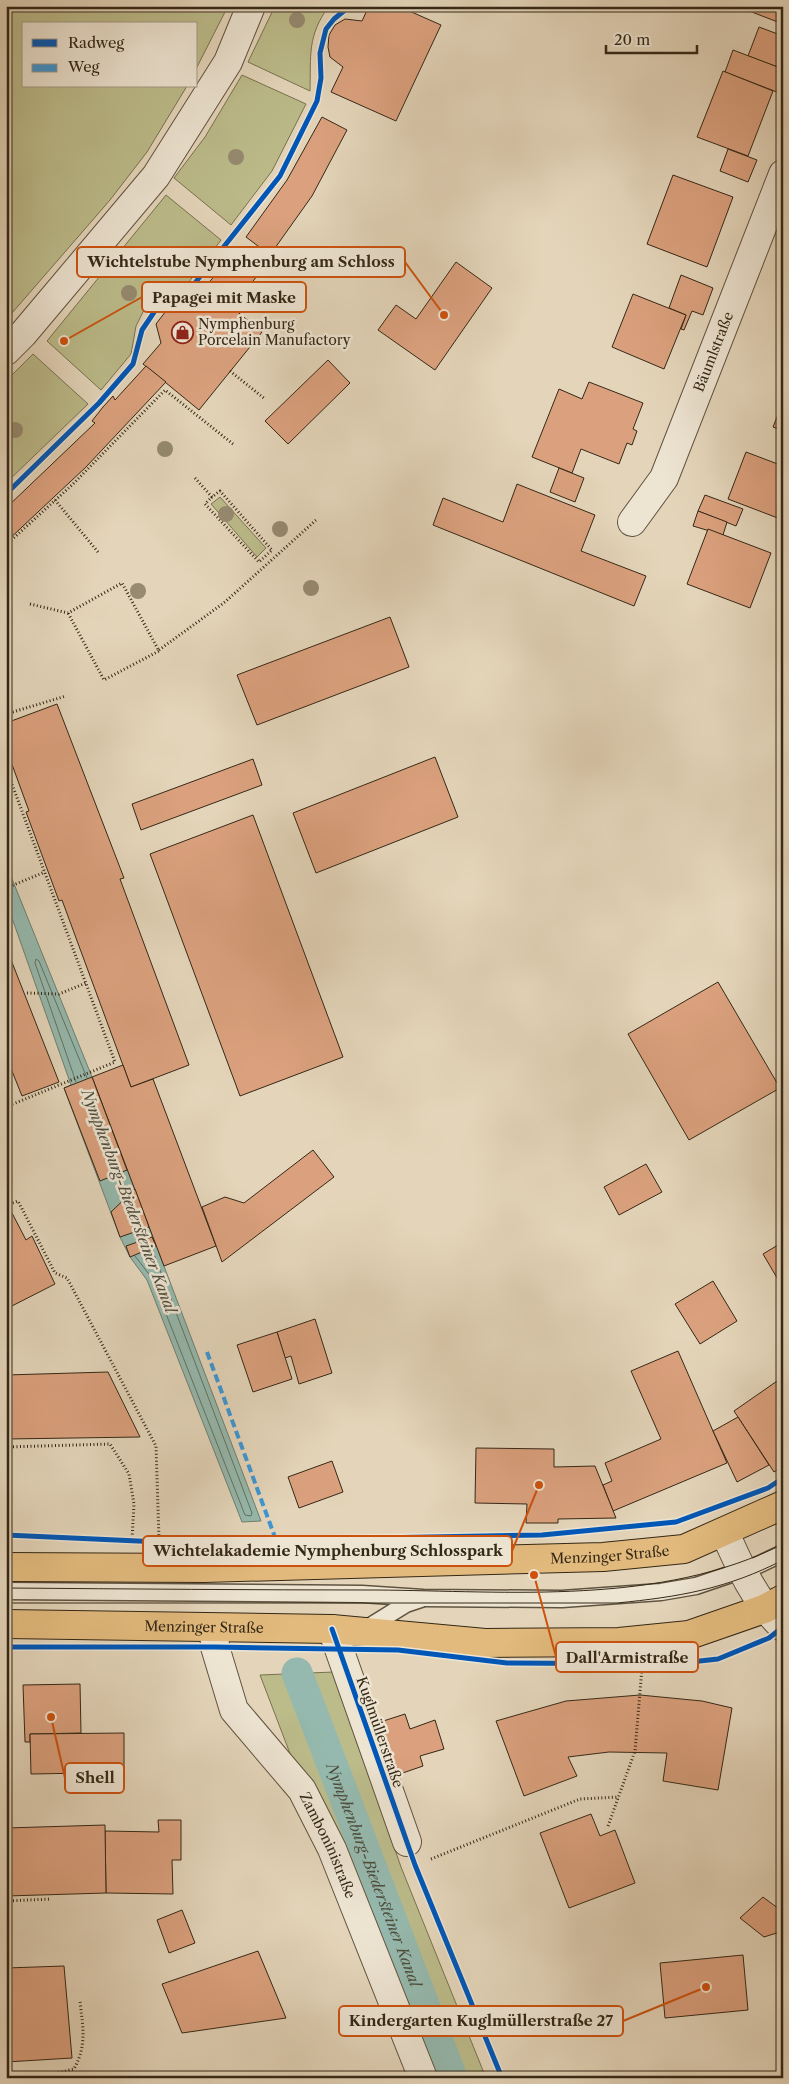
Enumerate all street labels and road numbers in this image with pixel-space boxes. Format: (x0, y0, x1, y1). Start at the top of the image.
street label: Bäumlstraße (690, 309, 737, 394)
street label: Menzinger Straße (550, 1541, 670, 1567)
street label: Menzinger Straße (144, 1617, 264, 1637)
street label: Kuglmüllerstraße (353, 1674, 407, 1790)
street label: Zamboninistraße (296, 1789, 360, 1901)

